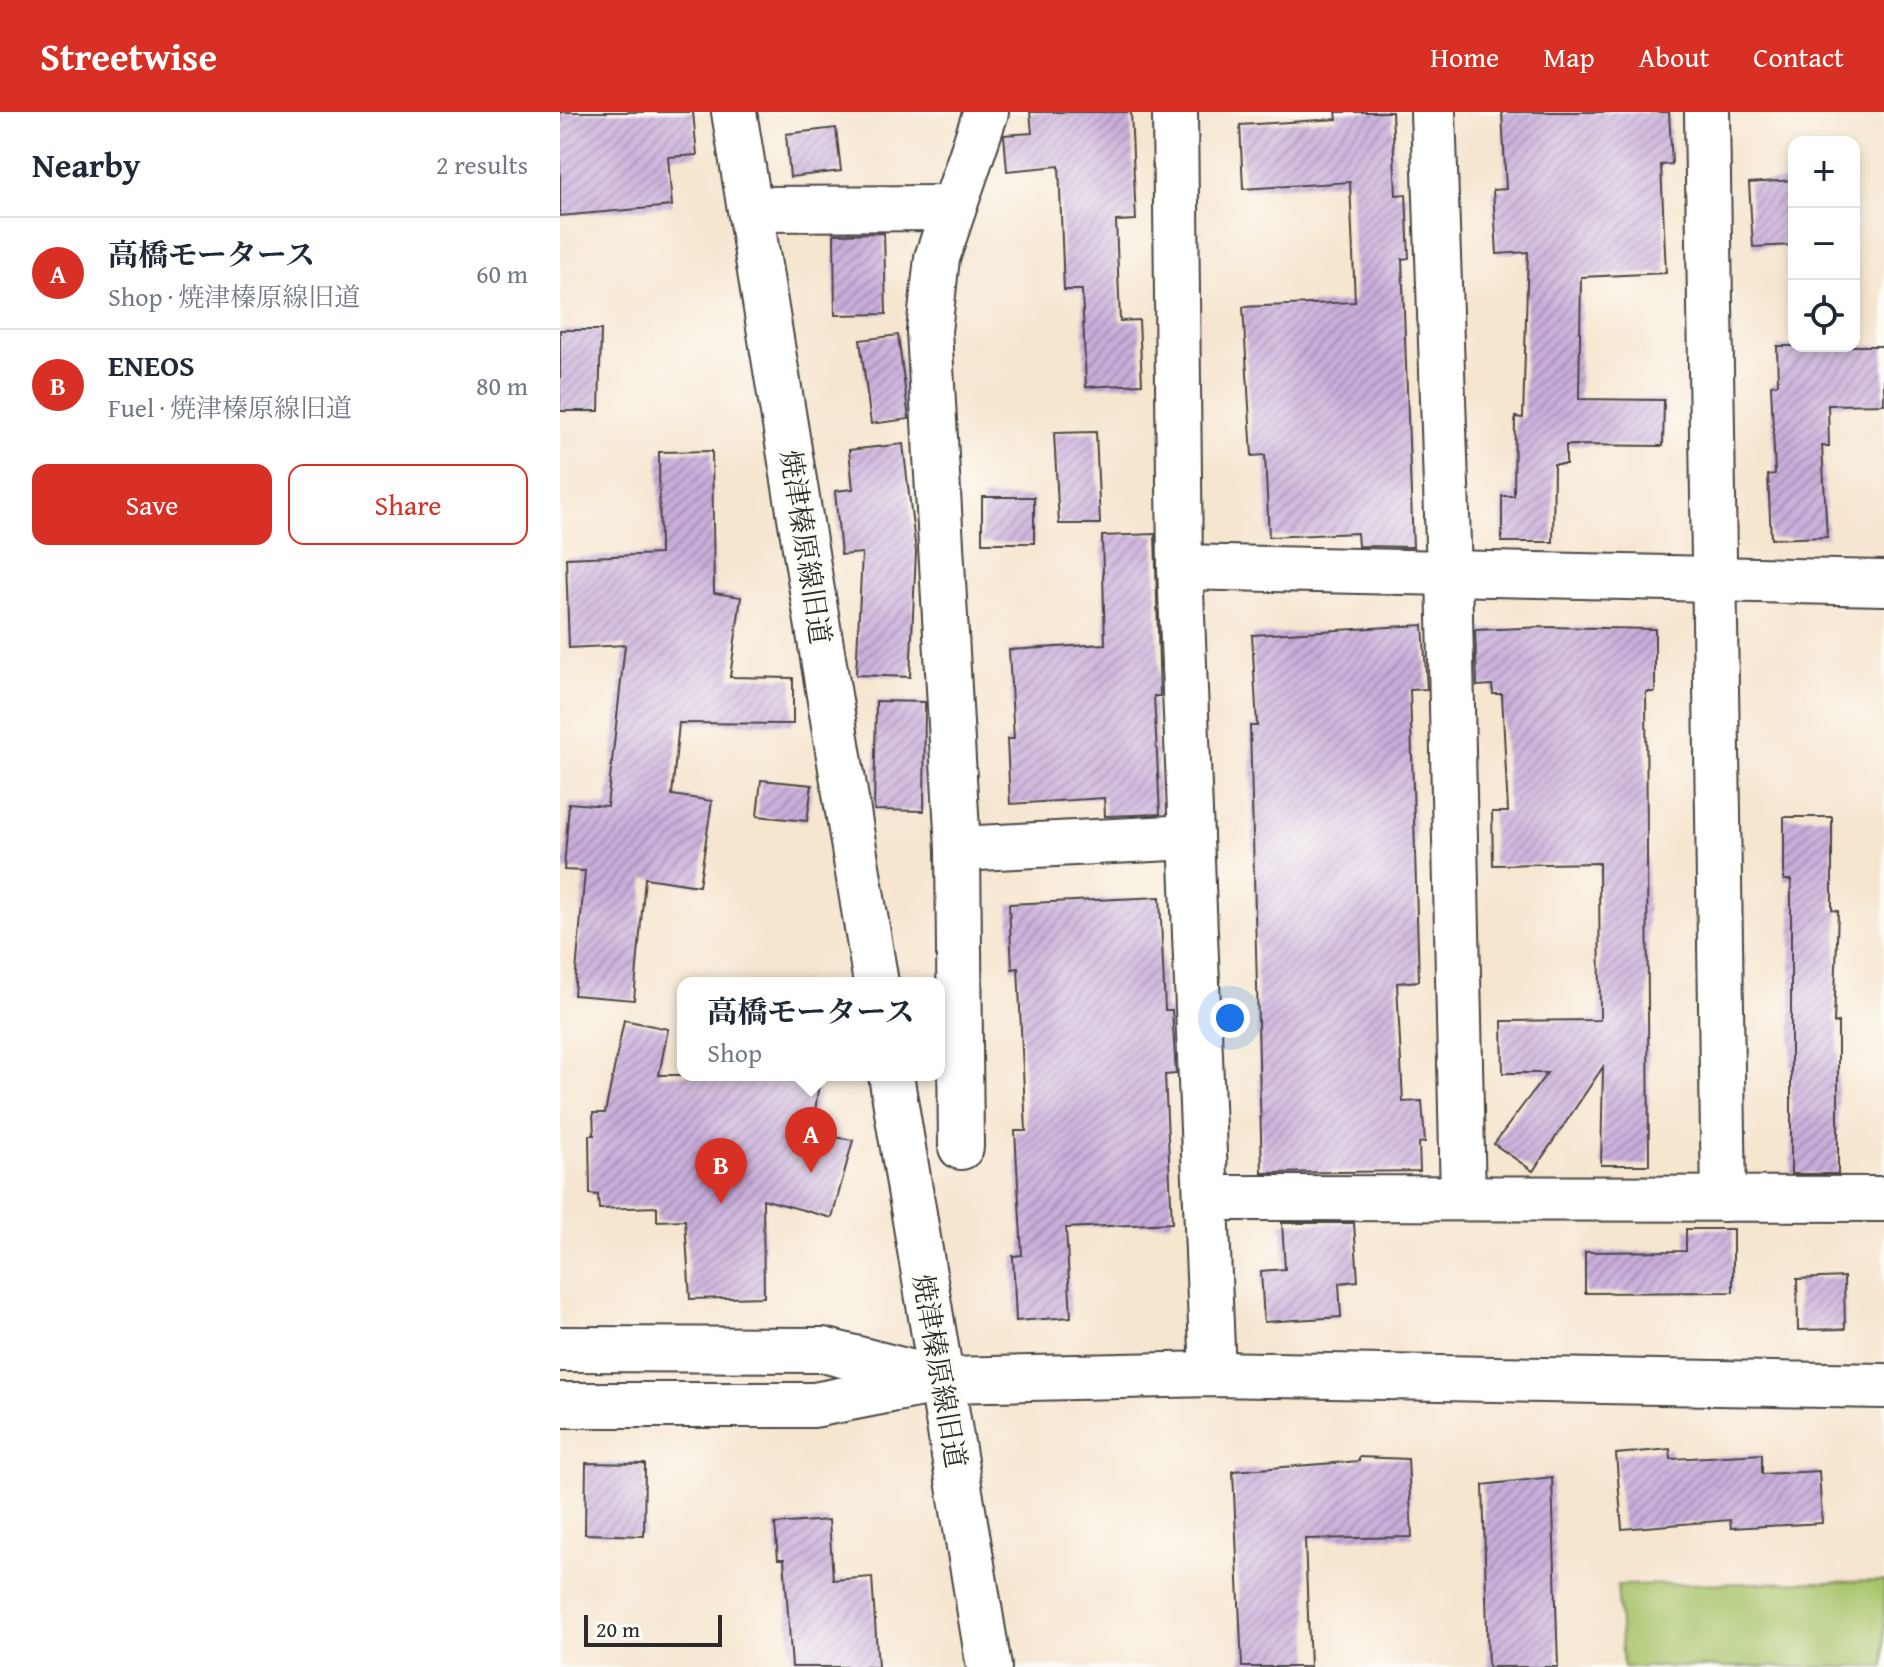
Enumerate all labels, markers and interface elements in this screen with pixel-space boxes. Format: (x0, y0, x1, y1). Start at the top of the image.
text: Streetwise (40, 28, 217, 84)
text: Home (1430, 36, 1499, 77)
text: Map (1543, 36, 1595, 77)
text: About (1639, 36, 1709, 77)
text: Contact (1753, 36, 1844, 77)
map controls (1788, 136, 1860, 352)
button: + (1788, 136, 1860, 208)
text: Nearby (32, 140, 141, 189)
text: 2 results (436, 145, 528, 184)
button: − (1788, 208, 1860, 280)
text: 高橋モータース (108, 232, 315, 276)
text: A (50, 254, 66, 293)
text: 60 m (476, 254, 528, 293)
text: Shop · 焼津榛原線旧道 (108, 277, 360, 316)
button: locate (1788, 280, 1860, 352)
text: ENEOS (108, 343, 195, 387)
text: B (50, 366, 66, 405)
text: 80 m (476, 366, 528, 405)
text: Fuel · 焼津榛原線旧道 (108, 388, 352, 427)
street label: 焼津榛原線旧道 (771, 447, 842, 647)
button: Save (32, 464, 272, 545)
button: Share (288, 464, 528, 545)
popup (677, 977, 945, 1081)
text: 高橋モータース (707, 989, 915, 1033)
your location (1210, 998, 1250, 1038)
text: Shop (707, 1033, 762, 1072)
pin: A (785, 1107, 837, 1173)
pin: B (695, 1138, 747, 1204)
street label: 焼津榛原線旧道 (903, 1271, 978, 1471)
scale bar (584, 1611, 722, 1647)
text: 20 m (596, 1613, 640, 1645)

